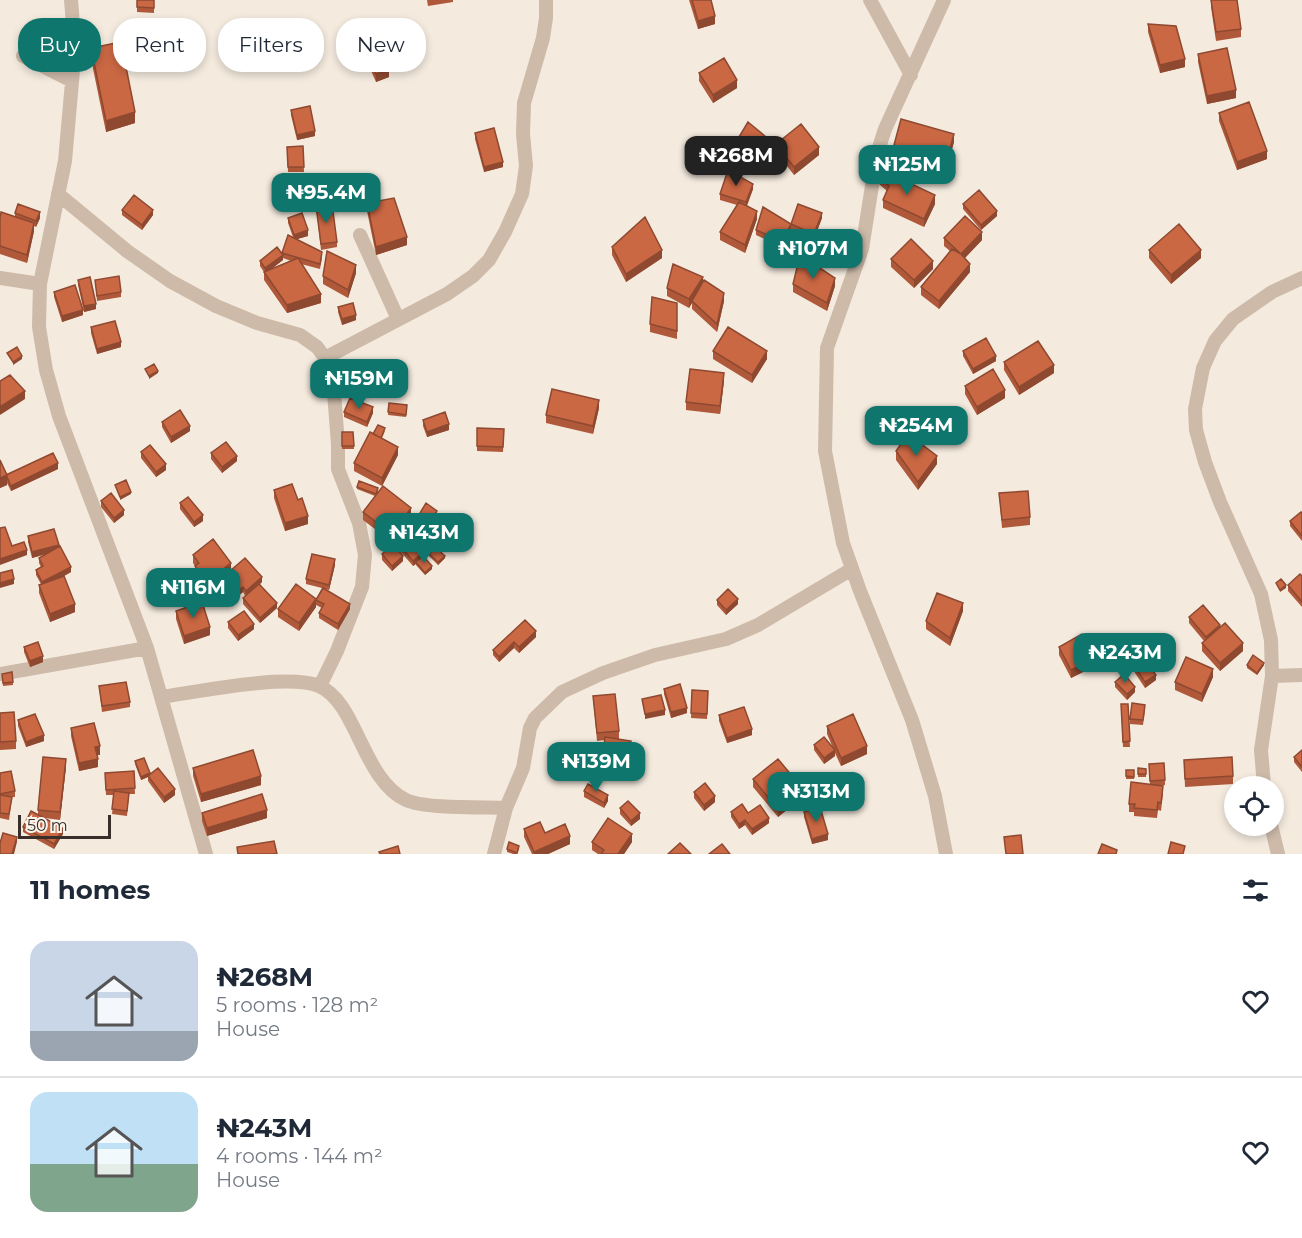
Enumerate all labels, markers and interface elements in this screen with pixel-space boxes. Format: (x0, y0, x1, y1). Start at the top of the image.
chip: Buy (18, 18, 101, 72)
chip: Rent (113, 18, 206, 72)
chip: Filters (218, 18, 324, 72)
chip: New (336, 18, 426, 72)
pin: ₦268M (694, 136, 778, 187)
text: ₦268M (699, 143, 773, 167)
pin: ₦125M (865, 145, 949, 196)
text: ₦125M (873, 152, 941, 176)
pin: ₦95.4M (277, 173, 375, 224)
text: ₦95.4M (286, 180, 366, 204)
pin: ₦107M (771, 229, 855, 280)
text: ₦107M (778, 236, 848, 260)
pin: ₦159M (317, 359, 401, 410)
text: ₦159M (324, 366, 394, 390)
pin: ₦254M (874, 406, 958, 457)
text: ₦254M (879, 413, 953, 437)
pin: ₦143M (382, 513, 466, 564)
text: ₦143M (389, 520, 459, 544)
pin: ₦116M (151, 568, 235, 619)
text: ₦116M (160, 575, 226, 599)
pin: ₦243M (1083, 633, 1167, 684)
text: ₦243M (1088, 640, 1162, 664)
pin: ₦139M (554, 742, 638, 793)
text: ₦139M (561, 749, 631, 773)
pin: ₦313M (774, 772, 858, 823)
map controls (1224, 776, 1284, 836)
button: locate (1224, 776, 1284, 836)
text: ₦313M (782, 779, 850, 803)
scale bar (18, 812, 111, 840)
text: 50 m (27, 816, 68, 835)
text: 11 homes (30, 874, 150, 906)
icon: filters (1239, 874, 1272, 907)
text: ₦268M (216, 961, 313, 993)
icon: home (78, 965, 150, 1037)
icon: heart (1239, 985, 1272, 1018)
text: 5 rooms · 128 m² (216, 993, 378, 1017)
text: House (216, 1017, 280, 1041)
text: ₦243M (216, 1112, 312, 1144)
icon: home (78, 1116, 150, 1188)
icon: heart (1239, 1136, 1272, 1169)
text: 4 rooms · 144 m² (216, 1144, 383, 1168)
text: House (216, 1168, 280, 1192)

